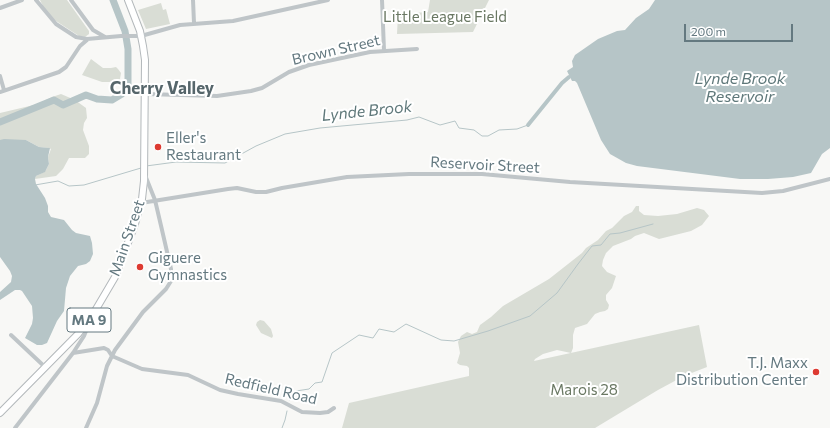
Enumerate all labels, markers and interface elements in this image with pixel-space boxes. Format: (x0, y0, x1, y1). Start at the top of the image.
park label: Little League Field (383, 8, 507, 26)
scale bar (686, 16, 795, 42)
text: 200 m (691, 24, 726, 38)
street label: Brown Street (290, 31, 382, 69)
water label: Lynde Brook Reservoir (695, 69, 785, 107)
district label: Cherry Valley (110, 78, 214, 98)
water label: Lynde Brook (321, 97, 413, 125)
place label: Eller's Restaurant (166, 129, 241, 164)
marker: Eller's Restaurant (153, 142, 163, 152)
street label: Reservoir Street (430, 153, 540, 177)
street label: Main Street (106, 197, 148, 279)
place label: Giguere Gymnastics (148, 249, 227, 284)
marker: Giguere Gymnastics (135, 262, 145, 272)
road number: MA 9 (67, 308, 111, 332)
place label: T.J. Maxx Distribution Center (676, 354, 808, 389)
marker: T.J. Maxx Distribution Center (811, 367, 821, 377)
street label: Redfield Road (223, 370, 319, 408)
park label: Marois 28 (550, 381, 618, 399)

